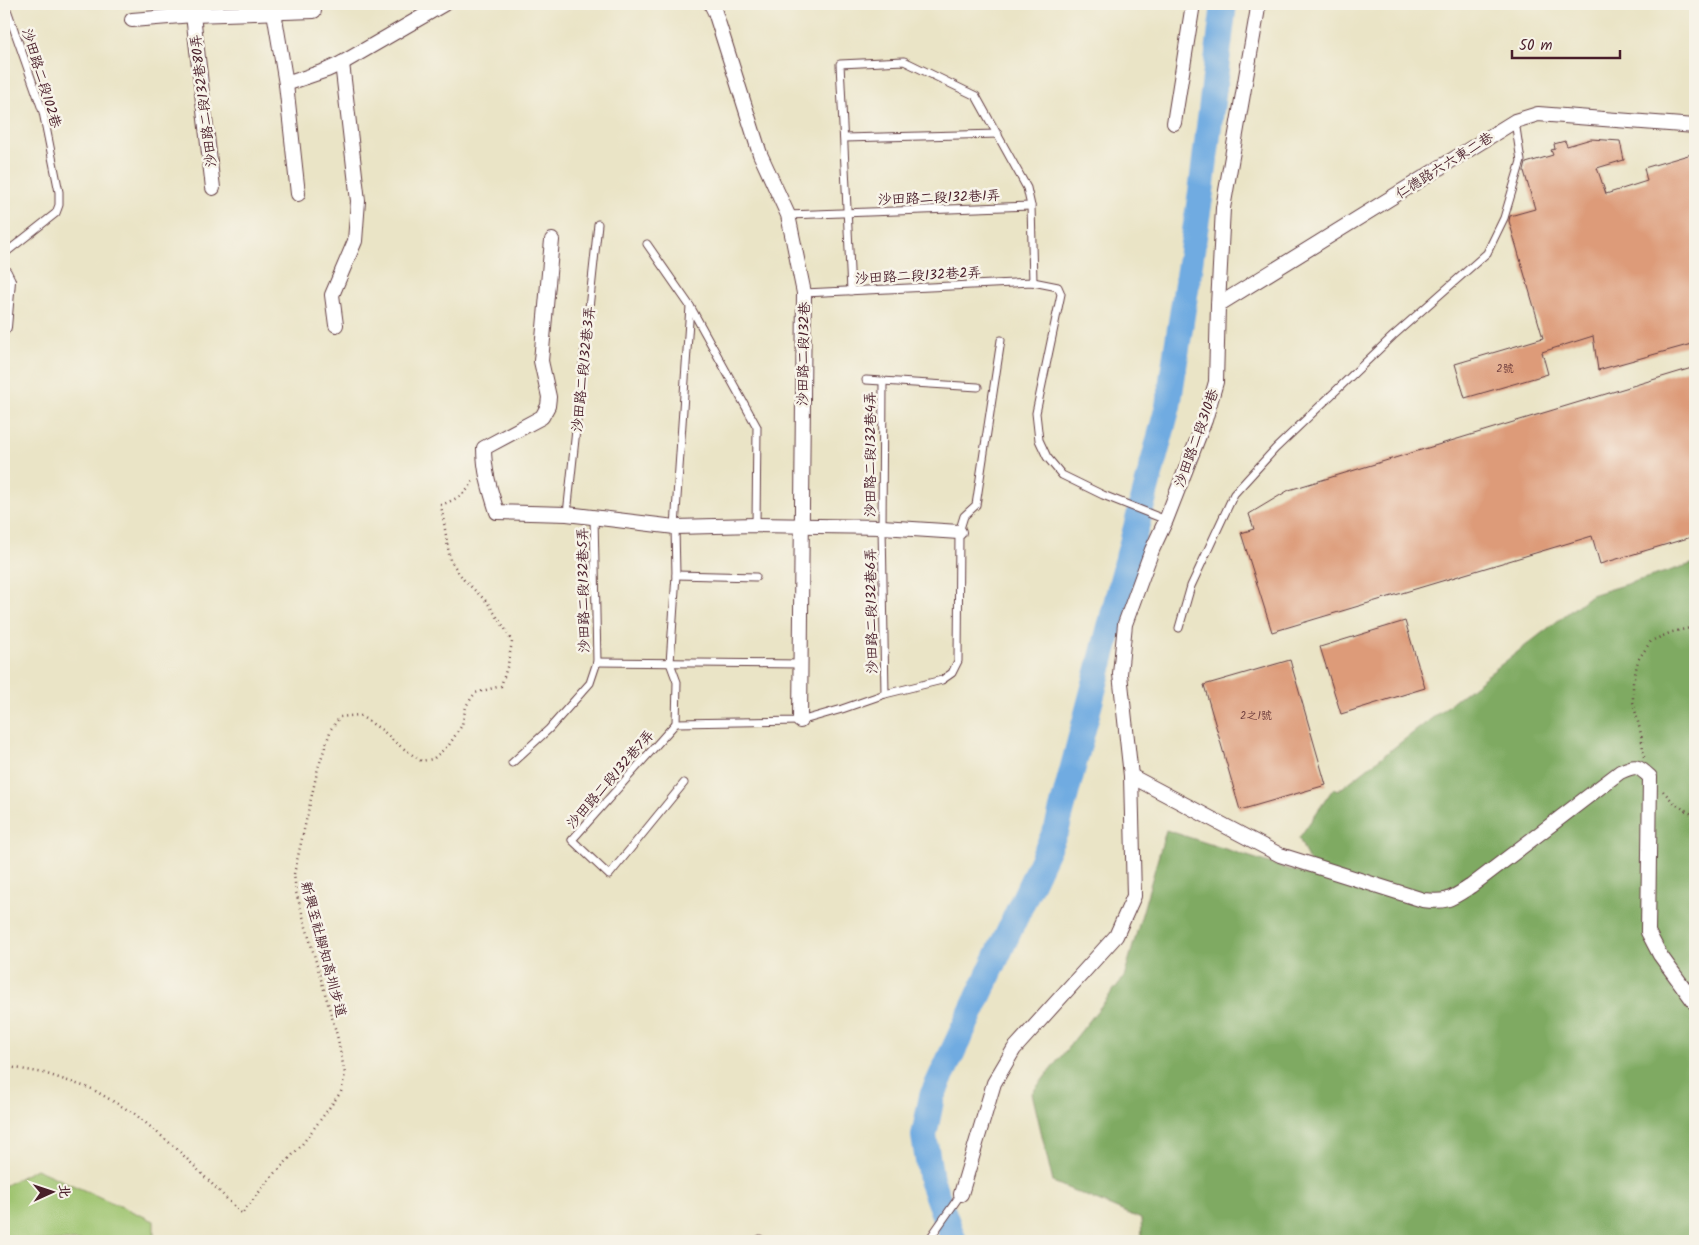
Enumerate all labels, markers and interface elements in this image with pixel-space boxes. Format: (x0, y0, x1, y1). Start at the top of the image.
street label: 沙田路二段102巷 (15, 26, 67, 132)
scale bar (1512, 28, 1619, 60)
street label: 沙田路二段132巷80弄 (185, 33, 223, 169)
text: 50 m (1519, 34, 1553, 58)
street label: 仁德路六六東二巷 (1391, 126, 1499, 205)
street label: 沙田路二段132巷1弄 (877, 185, 1001, 211)
street label: 沙田路二段132巷2弄 (854, 262, 982, 290)
street label: 沙田路二段132巷 (792, 301, 816, 406)
street label: 沙田路二段132巷3弄 (566, 305, 602, 433)
house number: 2號 (1496, 360, 1514, 378)
street label: 沙田路二段310巷 (1169, 385, 1225, 491)
street label: 沙田路二段132巷4弄 (860, 391, 882, 517)
street label: 沙田路二段132巷5弄 (572, 527, 596, 653)
street label: 沙田路二段132巷6弄 (860, 548, 884, 674)
house number: 2之1號 (1240, 707, 1272, 725)
street label: 沙田路二段132巷7弄 (561, 725, 660, 834)
street label: 新興至社腳知高圳步道 (294, 879, 352, 1020)
north arrow (28, 1168, 78, 1218)
text: 北 (53, 1184, 75, 1199)

